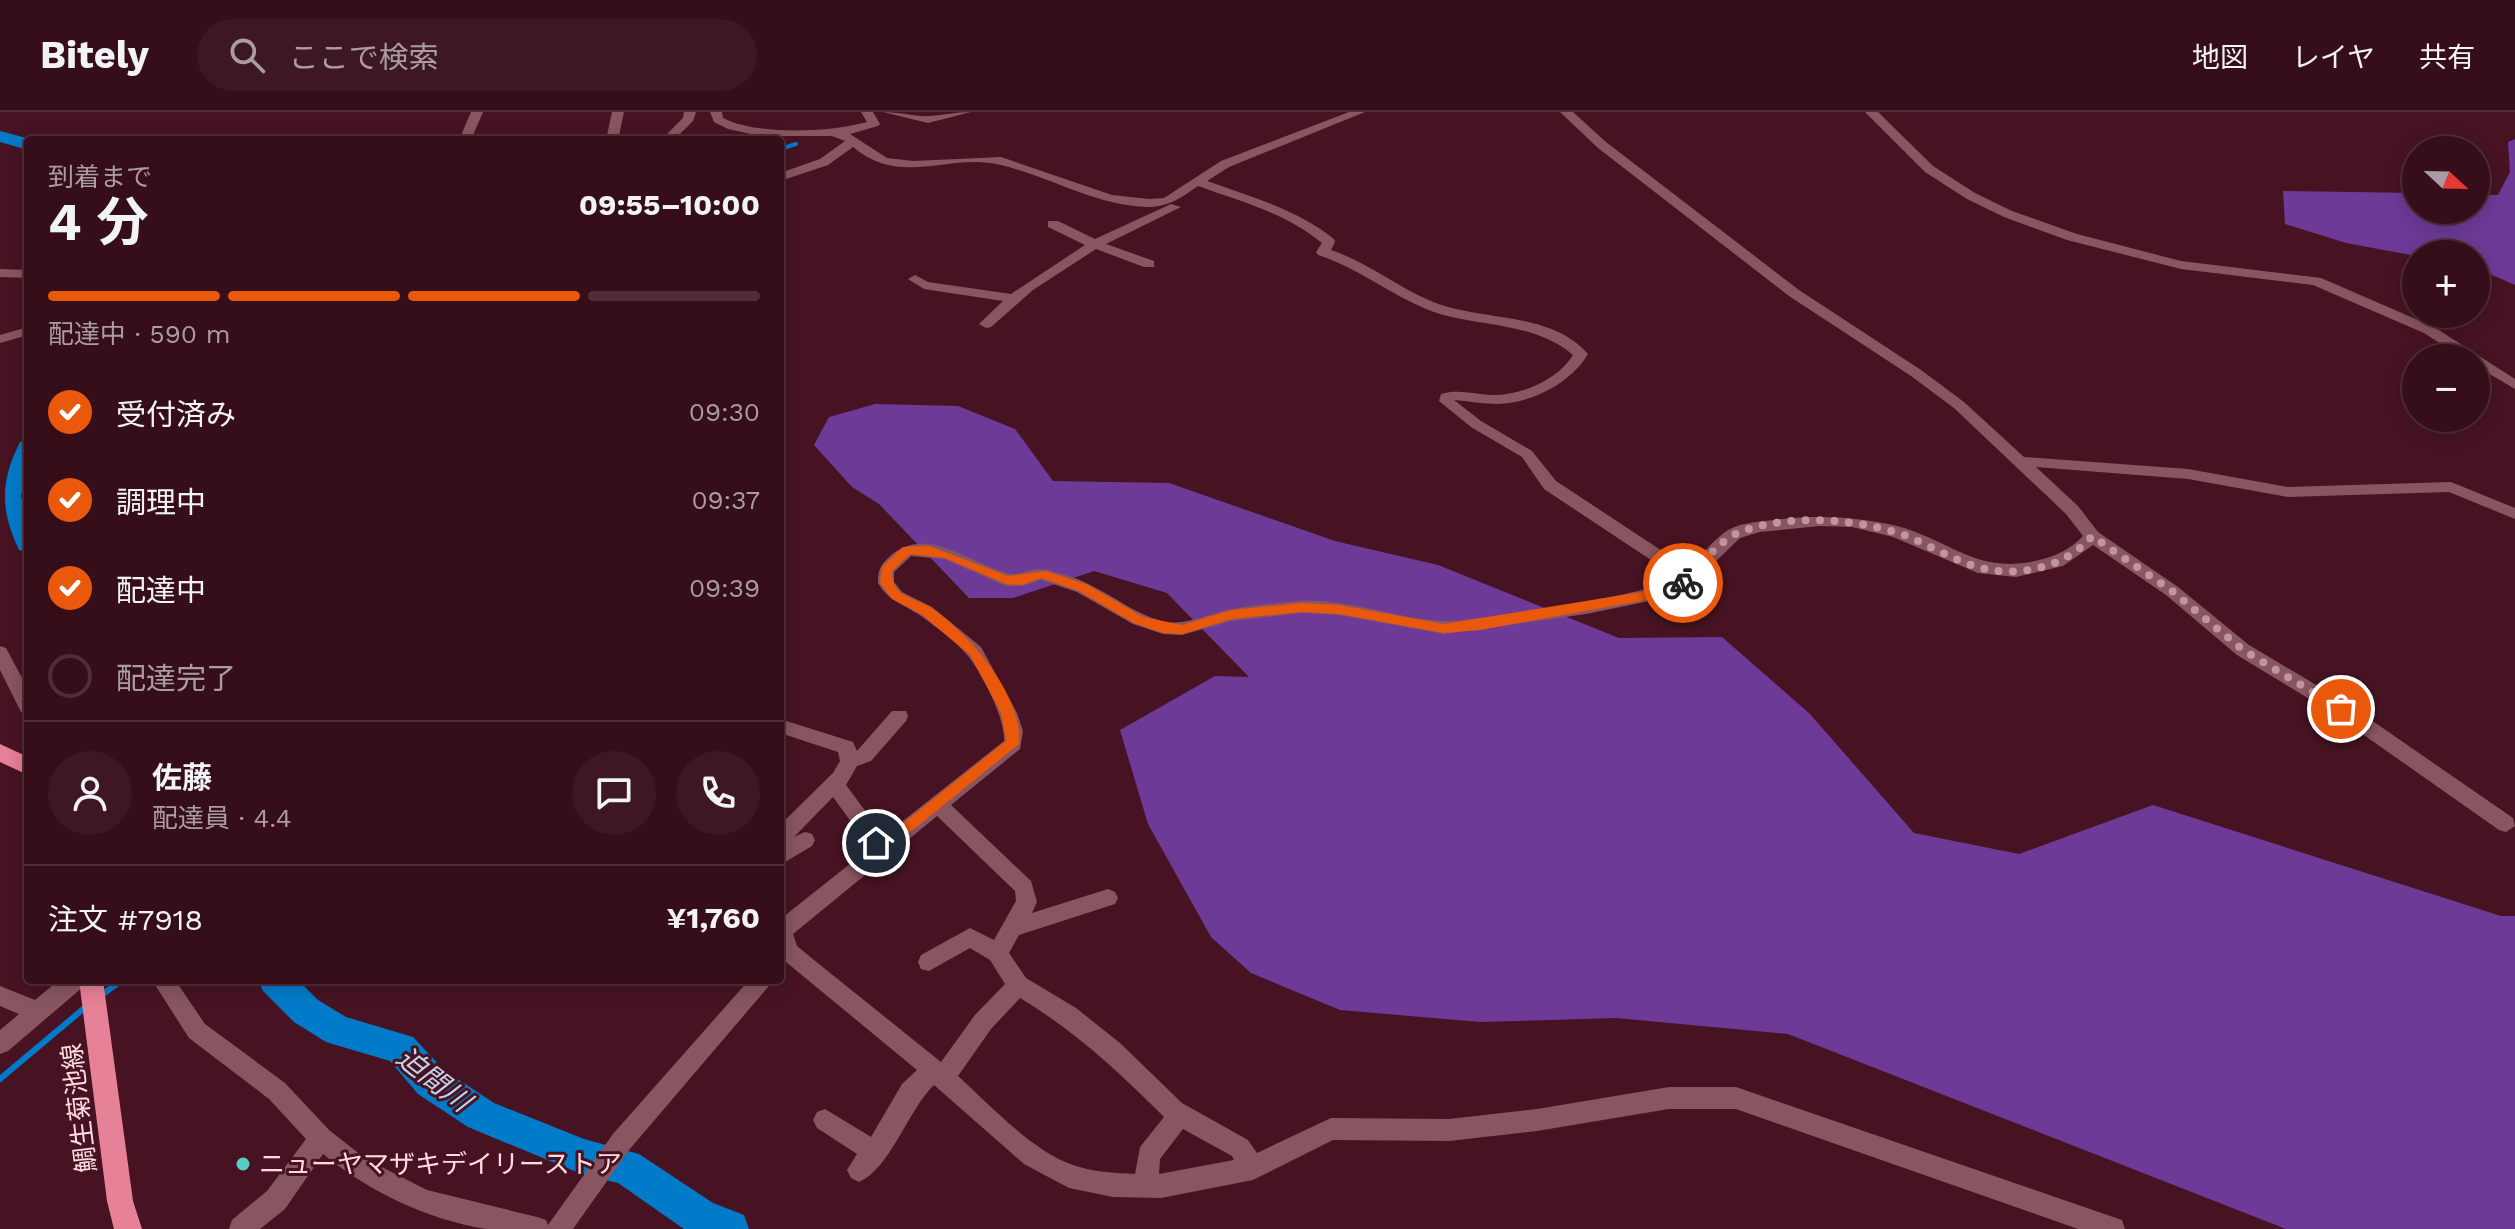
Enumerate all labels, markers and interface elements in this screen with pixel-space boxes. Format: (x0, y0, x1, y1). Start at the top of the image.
search box (197, 19, 757, 91)
text: Bitely (40, 33, 149, 77)
icon: search (225, 33, 269, 77)
text: ここで検索 (289, 40, 439, 75)
text: 地図 (2192, 41, 2248, 74)
text: レイヤ (2292, 41, 2375, 74)
text: 共有 (2419, 41, 2475, 74)
north arrow (2402, 136, 2490, 224)
map controls (2402, 136, 2490, 432)
text: 到着まで (48, 162, 152, 192)
text: 09:55–10:00 (579, 187, 760, 222)
text: 4 分 (48, 192, 148, 253)
button: + (2402, 240, 2490, 328)
text: 配達中 · 590 m (48, 319, 231, 349)
button: − (2402, 344, 2490, 432)
icon: check (48, 390, 92, 434)
text: 受付済み (116, 397, 236, 432)
text: 09:30 (689, 397, 760, 427)
icon: check (48, 478, 92, 522)
text: 調理中 (116, 485, 206, 520)
text: 09:37 (691, 485, 760, 515)
courier (1643, 543, 1723, 623)
icon: bike (1661, 561, 1705, 605)
icon: check (48, 566, 92, 610)
text: 配達中 (116, 573, 206, 608)
text: 09:39 (689, 573, 760, 603)
text: 配達完了 (116, 661, 236, 696)
pin (2307, 675, 2375, 743)
icon: bag (2319, 687, 2363, 731)
button: person (48, 751, 132, 835)
button: chat (572, 751, 656, 835)
button: phone (676, 751, 760, 835)
text: 佐藤 (152, 760, 212, 795)
text: 配達員 · 4.4 (152, 803, 292, 833)
pin (842, 809, 910, 877)
icon: home (854, 821, 898, 865)
text: ¥1,760 (667, 900, 760, 935)
text: 注文 #7918 (48, 902, 203, 937)
water label: 迫間川 (390, 1041, 479, 1120)
street label: 鯛生菊池線 (56, 1042, 102, 1174)
place label: ニューヤマザキデイリーストア (259, 1149, 622, 1179)
marker: ニューヤマザキデイリーストア (234, 1155, 252, 1173)

